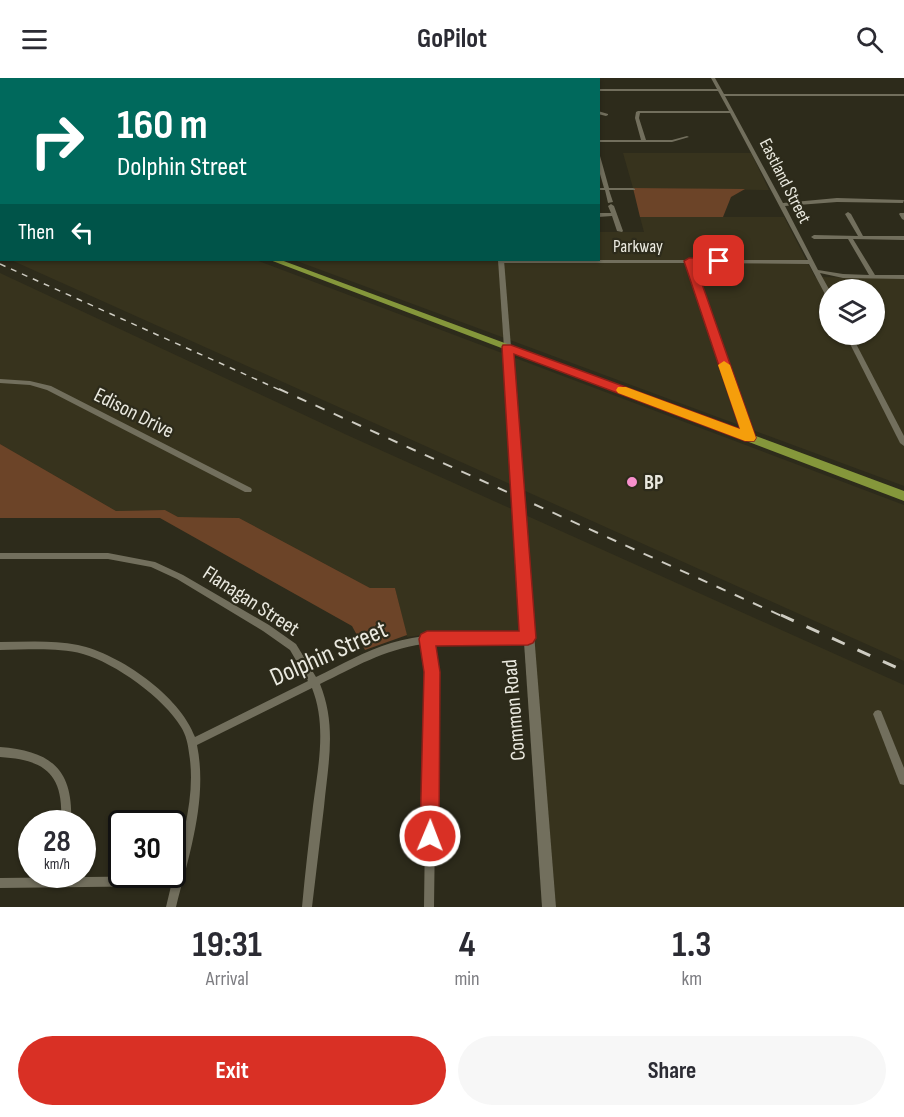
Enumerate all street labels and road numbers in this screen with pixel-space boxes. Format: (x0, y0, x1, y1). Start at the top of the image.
street label: Eastland Street (755, 135, 816, 227)
street label: Parkway (613, 236, 663, 257)
street label: Edison Drive (90, 382, 178, 444)
street label: Flanagan Street (198, 561, 304, 641)
street label: Dolphin Street (265, 614, 393, 694)
street label: Common Road (497, 658, 531, 762)

